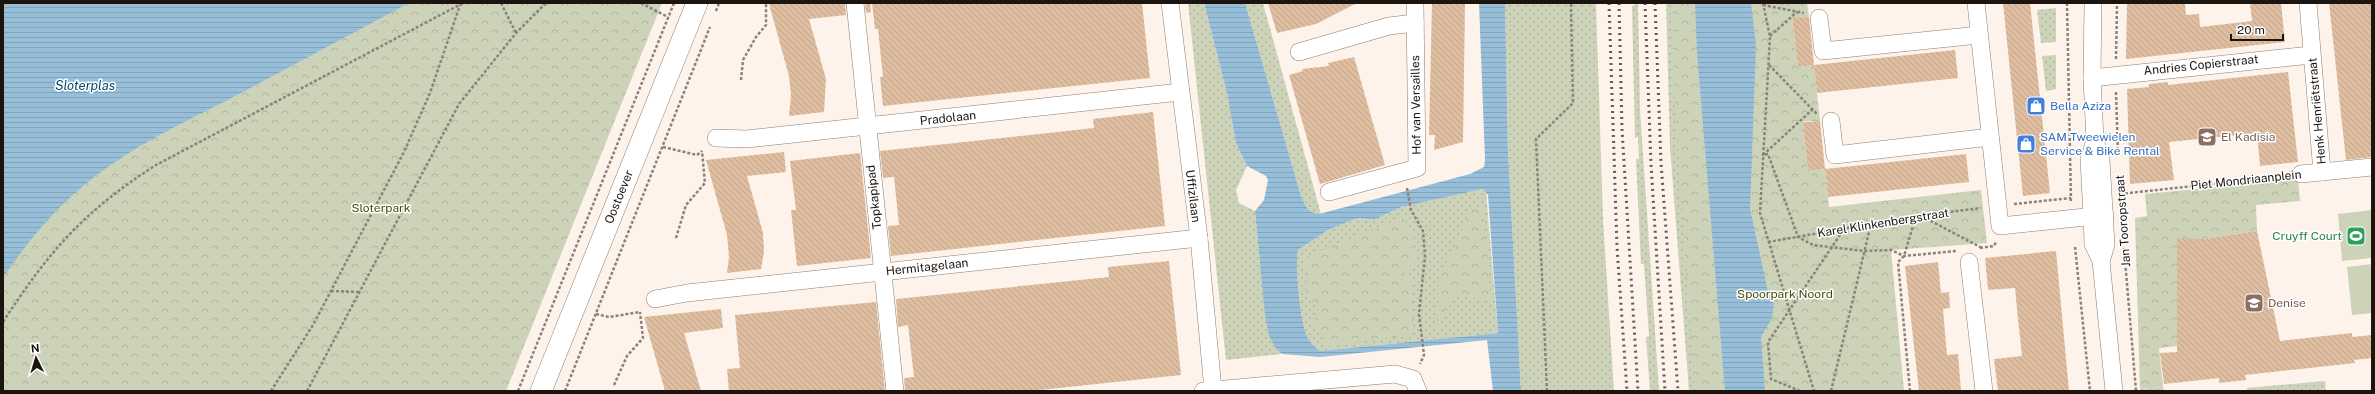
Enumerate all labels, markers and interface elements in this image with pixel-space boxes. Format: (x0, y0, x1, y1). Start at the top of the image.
scale bar (2231, 16, 2283, 42)
text: 20 m (2237, 23, 2265, 37)
street label: Andries Copierstraat (2143, 52, 2259, 78)
street label: Hof van Versailles (1408, 55, 1424, 155)
street label: Henk Henriëtstraat (2305, 57, 2329, 165)
water label: Sloterplas (55, 78, 115, 93)
shop icon: Bella Aziza (2025, 95, 2047, 117)
place label: Bella Aziza (2050, 99, 2111, 113)
street label: Pradolaan (919, 108, 977, 128)
school or university icon: El Kadisia (2196, 126, 2218, 148)
place label: SAM Tweewielen Service & Bike Rental (2040, 130, 2160, 158)
place label: El Kadisia (2221, 130, 2275, 144)
shop icon: SAM Tweewielen Service & Bike Rental (2015, 133, 2037, 155)
street label: Topkapipad (864, 164, 884, 230)
street label: Piet Mondriaanplein (2190, 167, 2302, 193)
street label: Oostoever (602, 168, 636, 226)
street label: Uffizilaan (1183, 169, 1203, 223)
street label: Jan Tooropstraat (2113, 174, 2133, 267)
park label: Sloterpark (351, 201, 411, 215)
street label: Karel Klinkenbergstraat (1816, 206, 1950, 240)
sports icon: Cruyff Court (2345, 225, 2367, 247)
place label: Cruyff Court (2272, 229, 2342, 243)
street label: Hermitagelaan (885, 256, 969, 278)
park label: Spoorpark Noord (1737, 287, 1833, 301)
school or university icon: Denise (2243, 292, 2265, 314)
place label: Denise (2268, 296, 2306, 310)
north arrow (16, 338, 56, 378)
text: N (30, 342, 40, 354)

